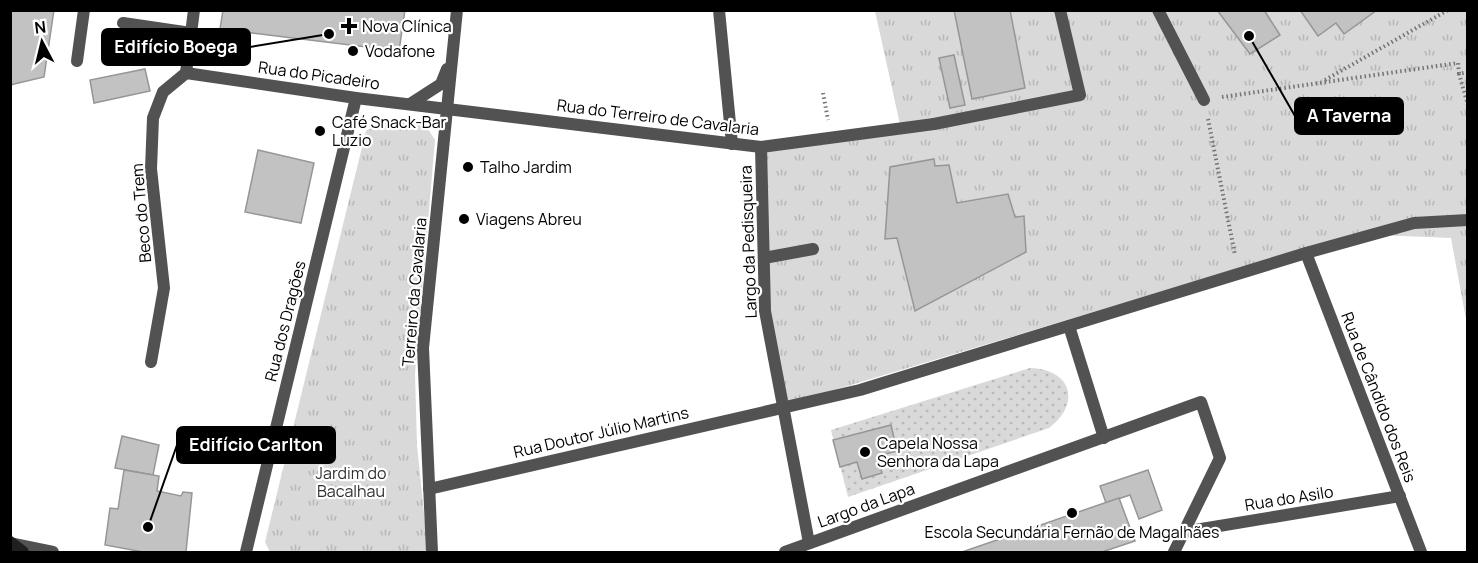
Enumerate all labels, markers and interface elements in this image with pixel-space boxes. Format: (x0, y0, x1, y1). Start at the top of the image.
north arrow (12, 12, 72, 72)
text: N (33, 15, 47, 39)
place label: Nova Clínica (362, 15, 452, 37)
marker: Nova Clínica (340, 17, 358, 35)
callout: Edifício Boega (102, 29, 250, 65)
text: Edifício Boega (114, 34, 238, 58)
place label: Vodafone (365, 40, 435, 62)
marker: Vodafone (346, 44, 360, 58)
street label: Rua do Picadeiro (257, 56, 381, 94)
street label: Rua do Terreiro de Cavalaria (556, 94, 760, 140)
callout: A Taverna (1295, 98, 1403, 134)
text: A Taverna (1307, 103, 1391, 127)
place label: Café Snack-Bar Luzio (332, 111, 447, 151)
marker: Café Snack-Bar Luzio (313, 124, 327, 138)
place label: Talho Jardim (480, 156, 572, 178)
marker: Talho Jardim (461, 160, 475, 174)
street label: Beco do Trem (126, 162, 156, 264)
street label: Largo da Pedisqueira (734, 165, 762, 319)
place label: Viagens Abreu (476, 208, 582, 230)
marker: Viagens Abreu (457, 212, 471, 226)
street label: Terreiro da Cavalaria (397, 217, 431, 367)
street label: Rua dos Dragões (259, 258, 311, 384)
street label: Rua de Cândido dos Reis (1336, 309, 1422, 485)
street label: Rua Doutor Júlio Martins (511, 401, 691, 463)
callout: Edifício Carlton (177, 427, 335, 463)
text: Edifício Carlton (189, 432, 323, 456)
place label: Capela Nossa Senhora da Lapa (877, 432, 999, 472)
marker: Capela Nossa Senhora da Lapa (858, 445, 872, 459)
park label: Jardim do Bacalhau (316, 462, 386, 502)
street label: Largo da Lapa (814, 477, 918, 533)
street label: Rua do Asilo (1243, 480, 1335, 516)
marker: Escola Secundária Fernão de Magalhães (1065, 506, 1079, 520)
place label: Escola Secundária Fernão de Magalhães (924, 521, 1220, 543)

